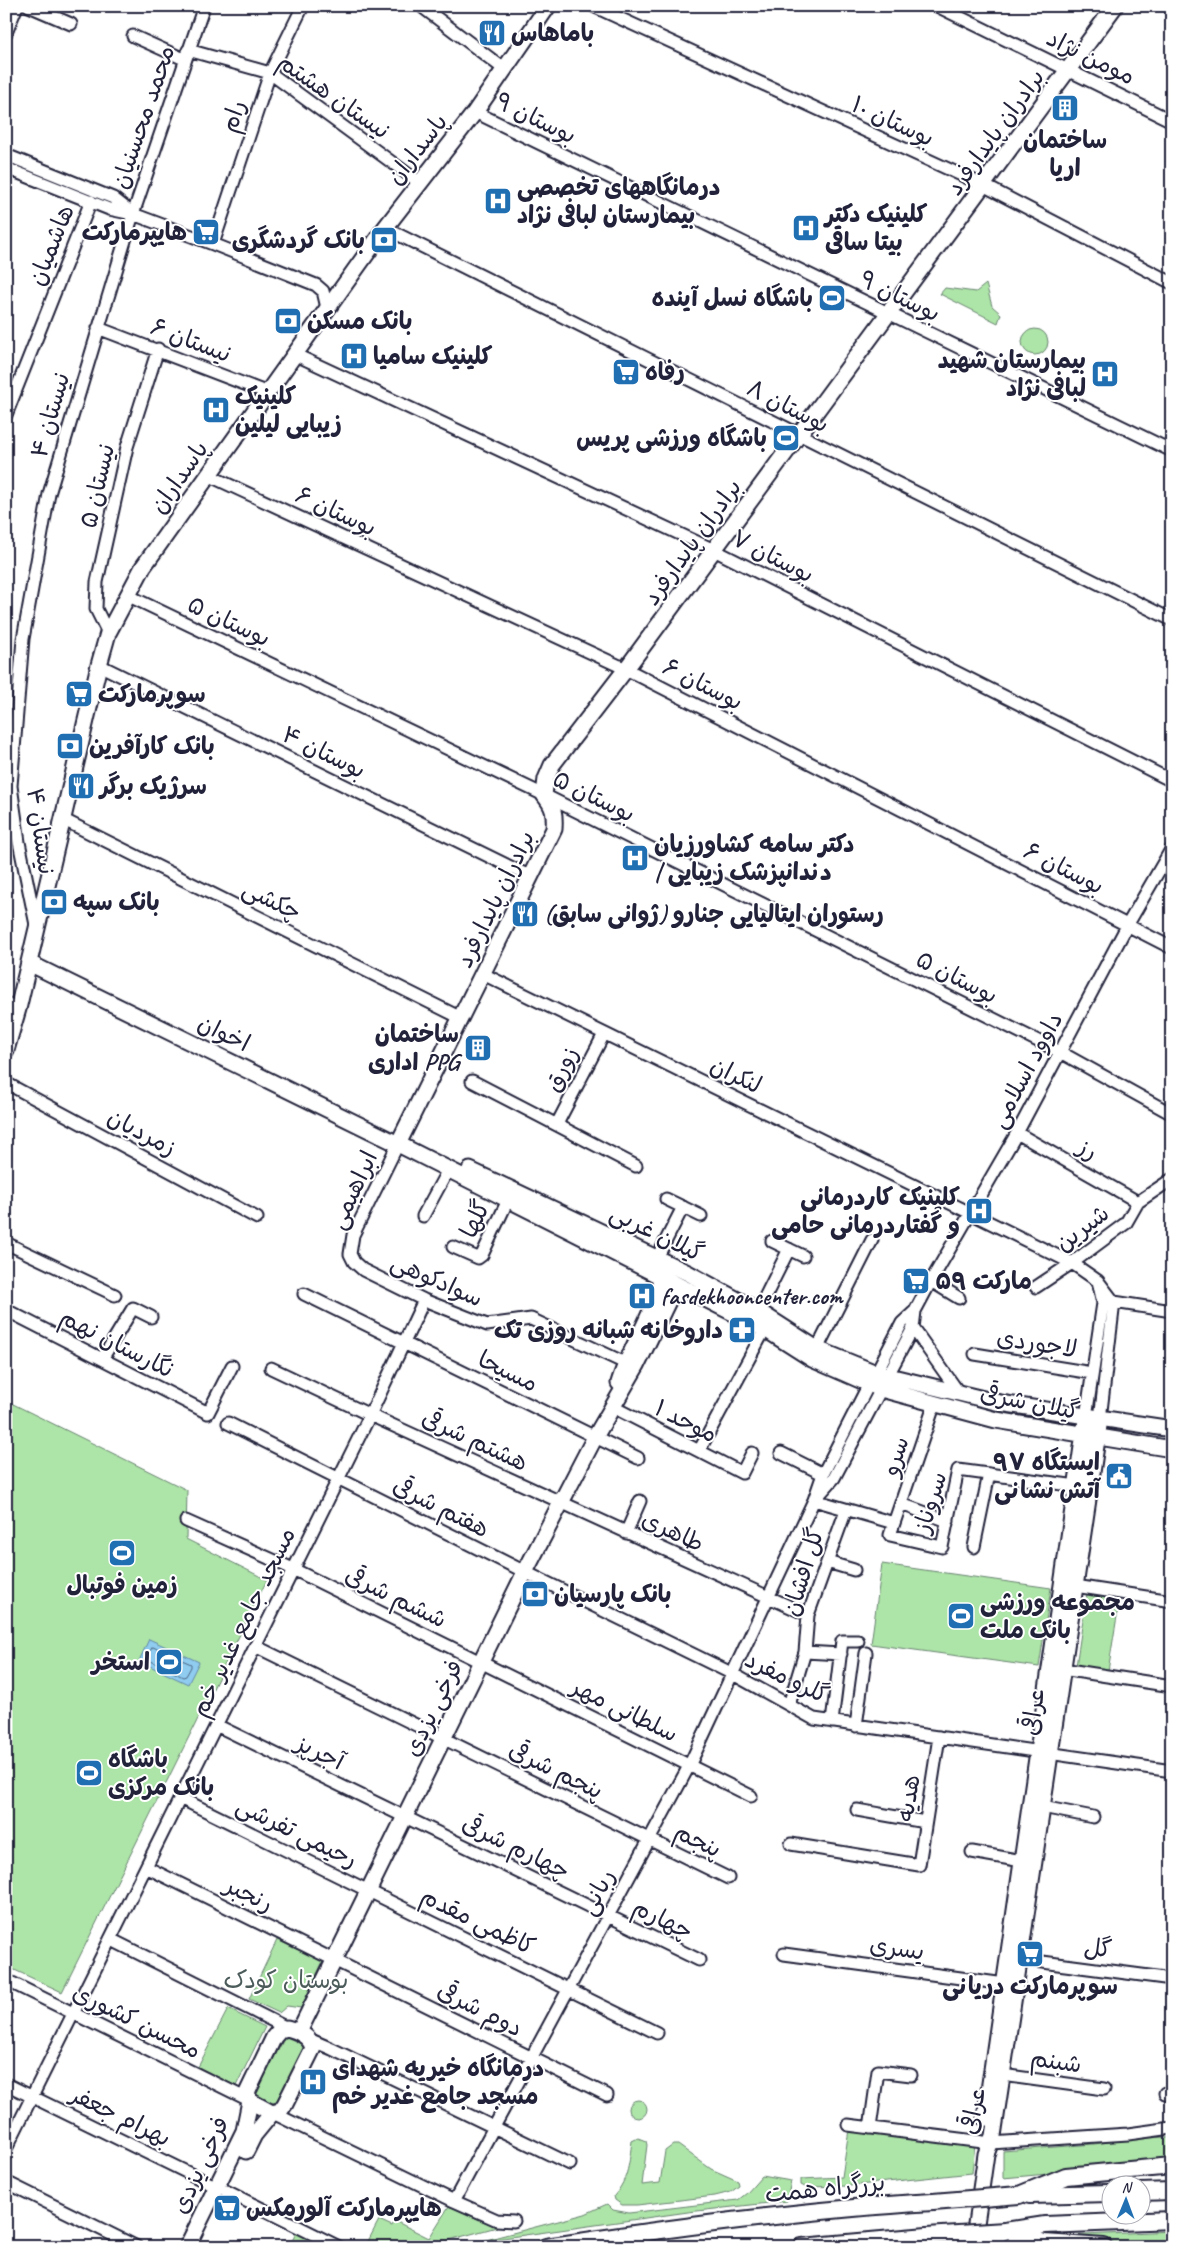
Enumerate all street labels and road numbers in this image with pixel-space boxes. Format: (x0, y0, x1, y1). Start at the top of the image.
street label: مومن نژاد (1042, 23, 1140, 91)
street label: محمد محسنیان (104, 41, 182, 193)
street label: نیستان هشتم (270, 46, 396, 148)
street label: برادران پایدارفرد (939, 63, 1051, 201)
street label: بوستان ۹ (491, 86, 581, 150)
street label: بوستان ۱۰ (847, 89, 939, 153)
street label: رام (214, 96, 255, 137)
street label: پاسداران (380, 107, 454, 191)
street label: هاشمیان (21, 200, 81, 290)
street label: بوستان ۹ (855, 264, 945, 328)
street label: نیستان ۶ (147, 311, 235, 369)
street label: نیستان ۴ (24, 369, 76, 461)
street label: بوستان ۸ (742, 373, 834, 439)
street label: پاسداران (143, 435, 215, 519)
street label: نیستان ۵ (73, 441, 121, 531)
street label: برادران پایدارفرد (636, 473, 748, 611)
street label: بوستان ۶ (291, 479, 381, 543)
street label: بوستان ۷ (727, 523, 819, 589)
street label: بوستان ۵ (183, 589, 275, 653)
street label: بوستان ۶ (658, 651, 748, 717)
street label: بوستان ۴ (277, 719, 371, 785)
street label: بوستان ۵ (548, 763, 640, 829)
street label: نیستان ۴ (20, 786, 62, 876)
street label: برادران پایدارفرد (449, 825, 541, 973)
street label: بوستان ۶ (1019, 835, 1109, 901)
street label: چکشی (238, 873, 306, 927)
street label: بوستان ۵ (911, 944, 1003, 1010)
street label: داوود اسلامی (983, 1007, 1069, 1133)
street label: اخوان (193, 1008, 255, 1058)
street label: زورق (537, 1041, 585, 1097)
street label: لنکران (705, 1050, 767, 1100)
street label: زمردیان (102, 1101, 182, 1163)
street label: رز (1071, 1130, 1103, 1167)
street label: ابراهیمی (322, 1146, 384, 1234)
street label: گلها (453, 1195, 497, 1243)
street label: گیلان غربی (605, 1197, 709, 1269)
street label: شیرین (1049, 1198, 1115, 1258)
street label: سوادکوهی (386, 1247, 488, 1314)
street label: نگارستان نهم (54, 1302, 179, 1387)
street label: لاجوردی (995, 1322, 1079, 1364)
street label: مسیحا (473, 1344, 543, 1398)
street label: گیلان شرقی (978, 1378, 1082, 1426)
street label: موحد ۱ (649, 1392, 723, 1450)
street label: هشتم شرقی (416, 1402, 533, 1480)
street label: سرو (874, 1432, 916, 1481)
street label: سروناز (906, 1468, 953, 1538)
street label: هفتم شرقی (386, 1470, 494, 1547)
street label: طاهری (637, 1504, 709, 1558)
street label: مسجد جامع غدیر خم (184, 1522, 305, 1723)
street label: گل افشان (775, 1524, 831, 1620)
street label: ششم شرقی (339, 1559, 452, 1637)
street label: گلرو مفرد (740, 1644, 834, 1710)
street label: فرخی یزدی (397, 1655, 469, 1761)
street label: سلطانی مهر (565, 1671, 683, 1749)
street label: عراقی (1015, 1686, 1051, 1738)
street label: آجرپز (289, 1726, 350, 1777)
street label: پنجم شرقی (503, 1734, 608, 1808)
street label: هدیه (889, 1772, 927, 1824)
street label: رحیمی تفرشی (231, 1790, 363, 1874)
street label: چهارم شرقی (456, 1808, 575, 1889)
street label: پنجم (668, 1816, 726, 1867)
street label: ربانی (572, 1864, 622, 1920)
street label: رنجبر (218, 1869, 278, 1919)
street label: کاظمی مقدم (415, 1880, 540, 1964)
street label: چهارم (627, 1892, 698, 1949)
street label: یسری (868, 1929, 926, 1967)
street label: گل (1082, 1931, 1114, 1965)
street label: دوم شرقی (430, 1975, 528, 2047)
street label: محسن کشوری (68, 1977, 206, 2065)
street label: شبنم (1028, 2043, 1084, 2082)
street label: بهرام جعفر (63, 2078, 176, 2157)
street label: عراقی (954, 2085, 992, 2137)
street label: فرخی یزدی (164, 2111, 236, 2219)
street label: بزرگراه همت (763, 2167, 887, 2209)

